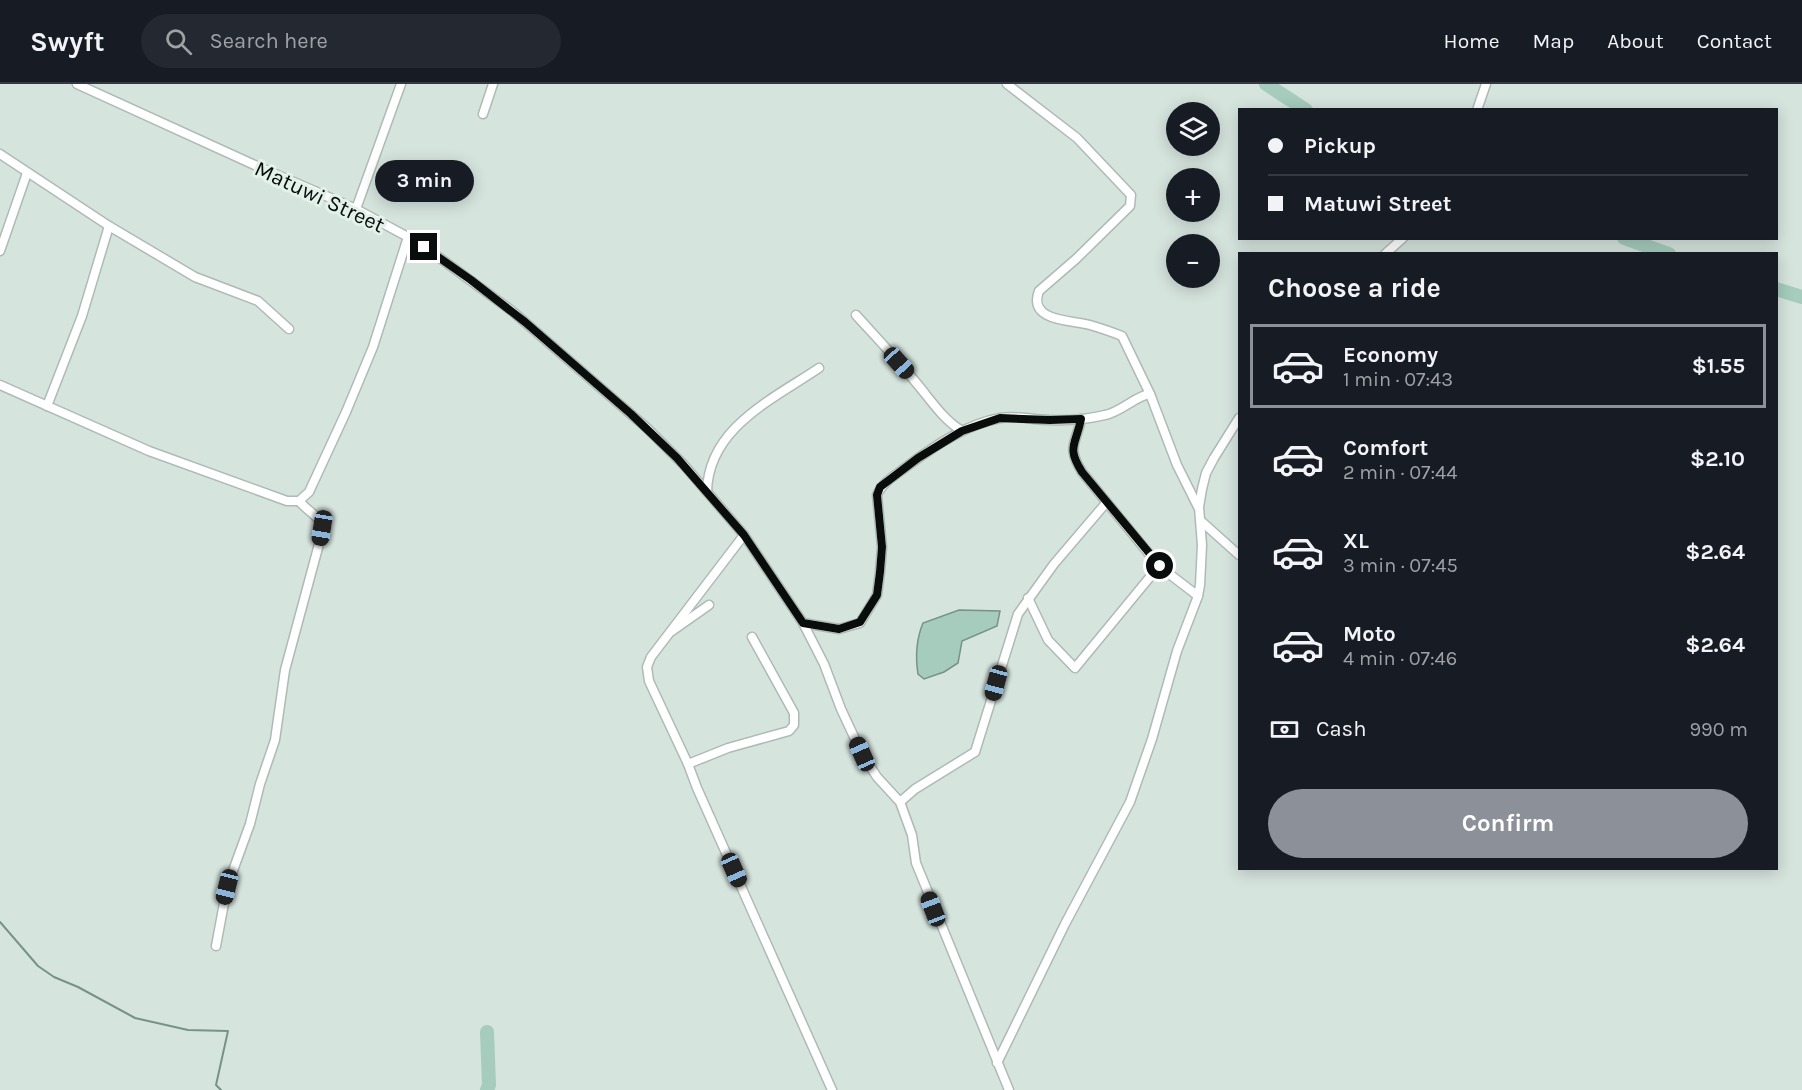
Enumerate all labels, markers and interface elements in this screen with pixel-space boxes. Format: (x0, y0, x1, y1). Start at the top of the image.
search box (141, 14, 561, 68)
text: Swyft (30, 25, 105, 58)
icon: search (162, 25, 195, 58)
text: Search here (210, 28, 328, 54)
text: Home (1444, 29, 1500, 53)
text: Map (1533, 29, 1574, 53)
text: About (1607, 29, 1664, 53)
text: Contact (1697, 29, 1772, 53)
map controls (1166, 102, 1220, 288)
button: layers (1166, 102, 1220, 156)
text: Pickup (1304, 133, 1376, 159)
street label: Matuwi Street (250, 155, 389, 238)
callout: 3 min (374, 160, 474, 202)
button: + (1166, 168, 1220, 222)
text: 3 min (397, 169, 452, 192)
text: Matuwi Street (1304, 191, 1451, 217)
route end (410, 233, 437, 260)
button: − (1166, 234, 1220, 288)
text: Choose a ride (1268, 272, 1441, 304)
icon: car (1271, 339, 1325, 393)
text: Economy (1343, 342, 1438, 368)
car (880, 344, 918, 382)
text: $1.55 (1692, 353, 1745, 379)
text: 1 min · 07:43 (1343, 368, 1453, 391)
icon: car (1271, 432, 1325, 486)
text: Comfort (1343, 435, 1428, 461)
text: $2.10 (1690, 446, 1745, 472)
text: 2 min · 07:44 (1343, 461, 1457, 484)
car (310, 509, 334, 547)
icon: car (1271, 525, 1325, 579)
text: XL (1343, 528, 1369, 554)
text: $2.64 (1685, 539, 1745, 565)
route start (1146, 552, 1173, 579)
text: 3 min · 07:45 (1343, 554, 1458, 577)
icon: car (1271, 618, 1325, 672)
text: Moto (1343, 621, 1396, 647)
text: $2.64 (1685, 632, 1745, 658)
text: 4 min · 07:46 (1343, 647, 1457, 670)
car (983, 663, 1009, 703)
icon: cash (1268, 713, 1301, 746)
text: Cash (1316, 716, 1366, 742)
text: 990 m (1689, 718, 1748, 741)
car (846, 734, 878, 774)
button: Confirm (1268, 789, 1748, 858)
car (718, 850, 750, 890)
car (214, 867, 240, 907)
car (918, 889, 948, 929)

